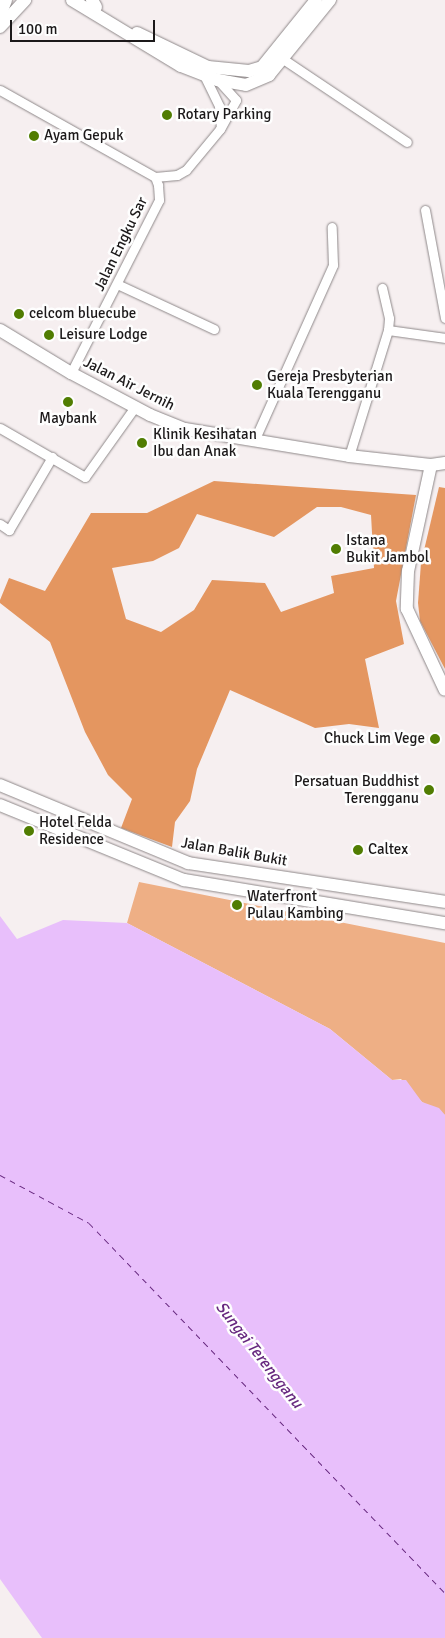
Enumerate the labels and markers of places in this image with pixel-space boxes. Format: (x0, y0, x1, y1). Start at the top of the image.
place label: Rotary Parking (177, 106, 271, 124)
marker: Rotary Parking (161, 109, 173, 121)
place label: Ayam Gepuk (44, 127, 123, 145)
marker: Ayam Gepuk (28, 130, 40, 142)
place label: celcom bluecube (29, 305, 136, 323)
marker: celcom bluecube (13, 308, 25, 320)
place label: Leisure Lodge (59, 326, 147, 344)
marker: Leisure Lodge (43, 329, 55, 341)
place label: Gereja Presbyterian Kuala Terengganu (267, 367, 393, 402)
marker: Gereja Presbyterian Kuala Terengganu (251, 379, 263, 391)
marker: Maybank (62, 396, 74, 408)
place label: Maybank (39, 410, 97, 428)
place label: Klinik Kesihatan Ibu dan Anak (153, 425, 257, 460)
marker: Klinik Kesihatan Ibu dan Anak (135, 436, 149, 450)
place label: Istana Bukit Jambol (346, 531, 429, 566)
marker: Istana Bukit Jambol (330, 543, 342, 555)
place label: Chuck Lim Vege (324, 730, 425, 748)
marker: Chuck Lim Vege (429, 733, 441, 745)
place label: Persatuan Buddhist Terengganu (294, 772, 419, 807)
marker: Persatuan Buddhist Terengganu (423, 784, 435, 796)
place label: Hotel Felda Residence (39, 813, 112, 848)
marker: Hotel Felda Residence (23, 825, 35, 837)
place label: Caltex (368, 841, 408, 859)
marker: Caltex (352, 844, 364, 856)
place label: Waterfront Pulau Kambing (247, 887, 344, 922)
marker: Waterfront Pulau Kambing (231, 899, 243, 911)

